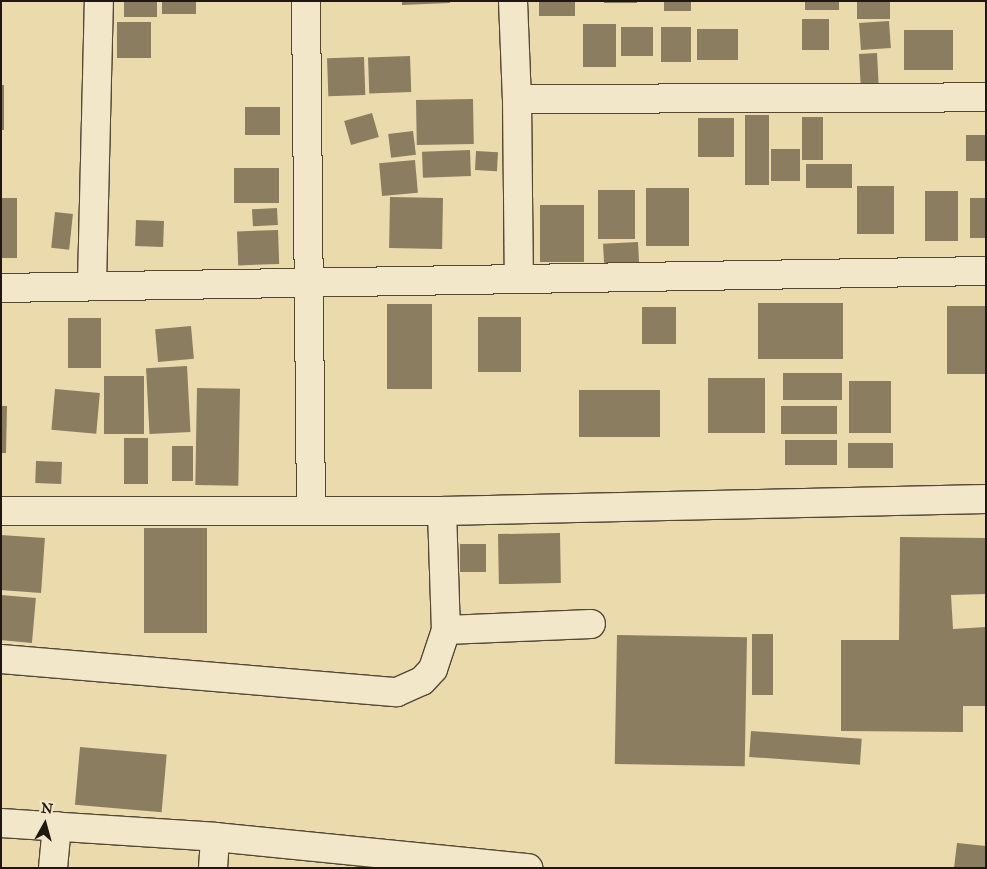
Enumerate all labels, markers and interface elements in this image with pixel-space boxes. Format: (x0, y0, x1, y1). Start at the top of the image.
north arrow (20, 799, 70, 849)
text: N (40, 799, 54, 818)

